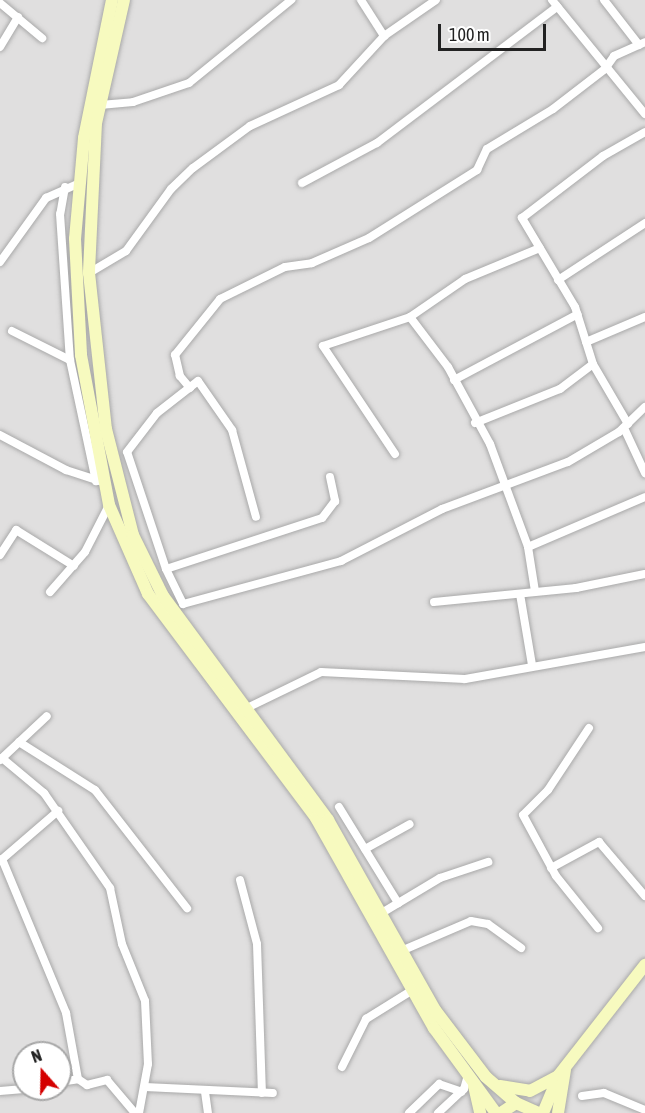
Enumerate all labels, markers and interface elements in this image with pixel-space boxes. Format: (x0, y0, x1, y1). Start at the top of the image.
scale bar (441, 12, 549, 50)
text: 100 m (449, 24, 490, 45)
north arrow (12, 1041, 72, 1101)
text: N (29, 1046, 44, 1066)

